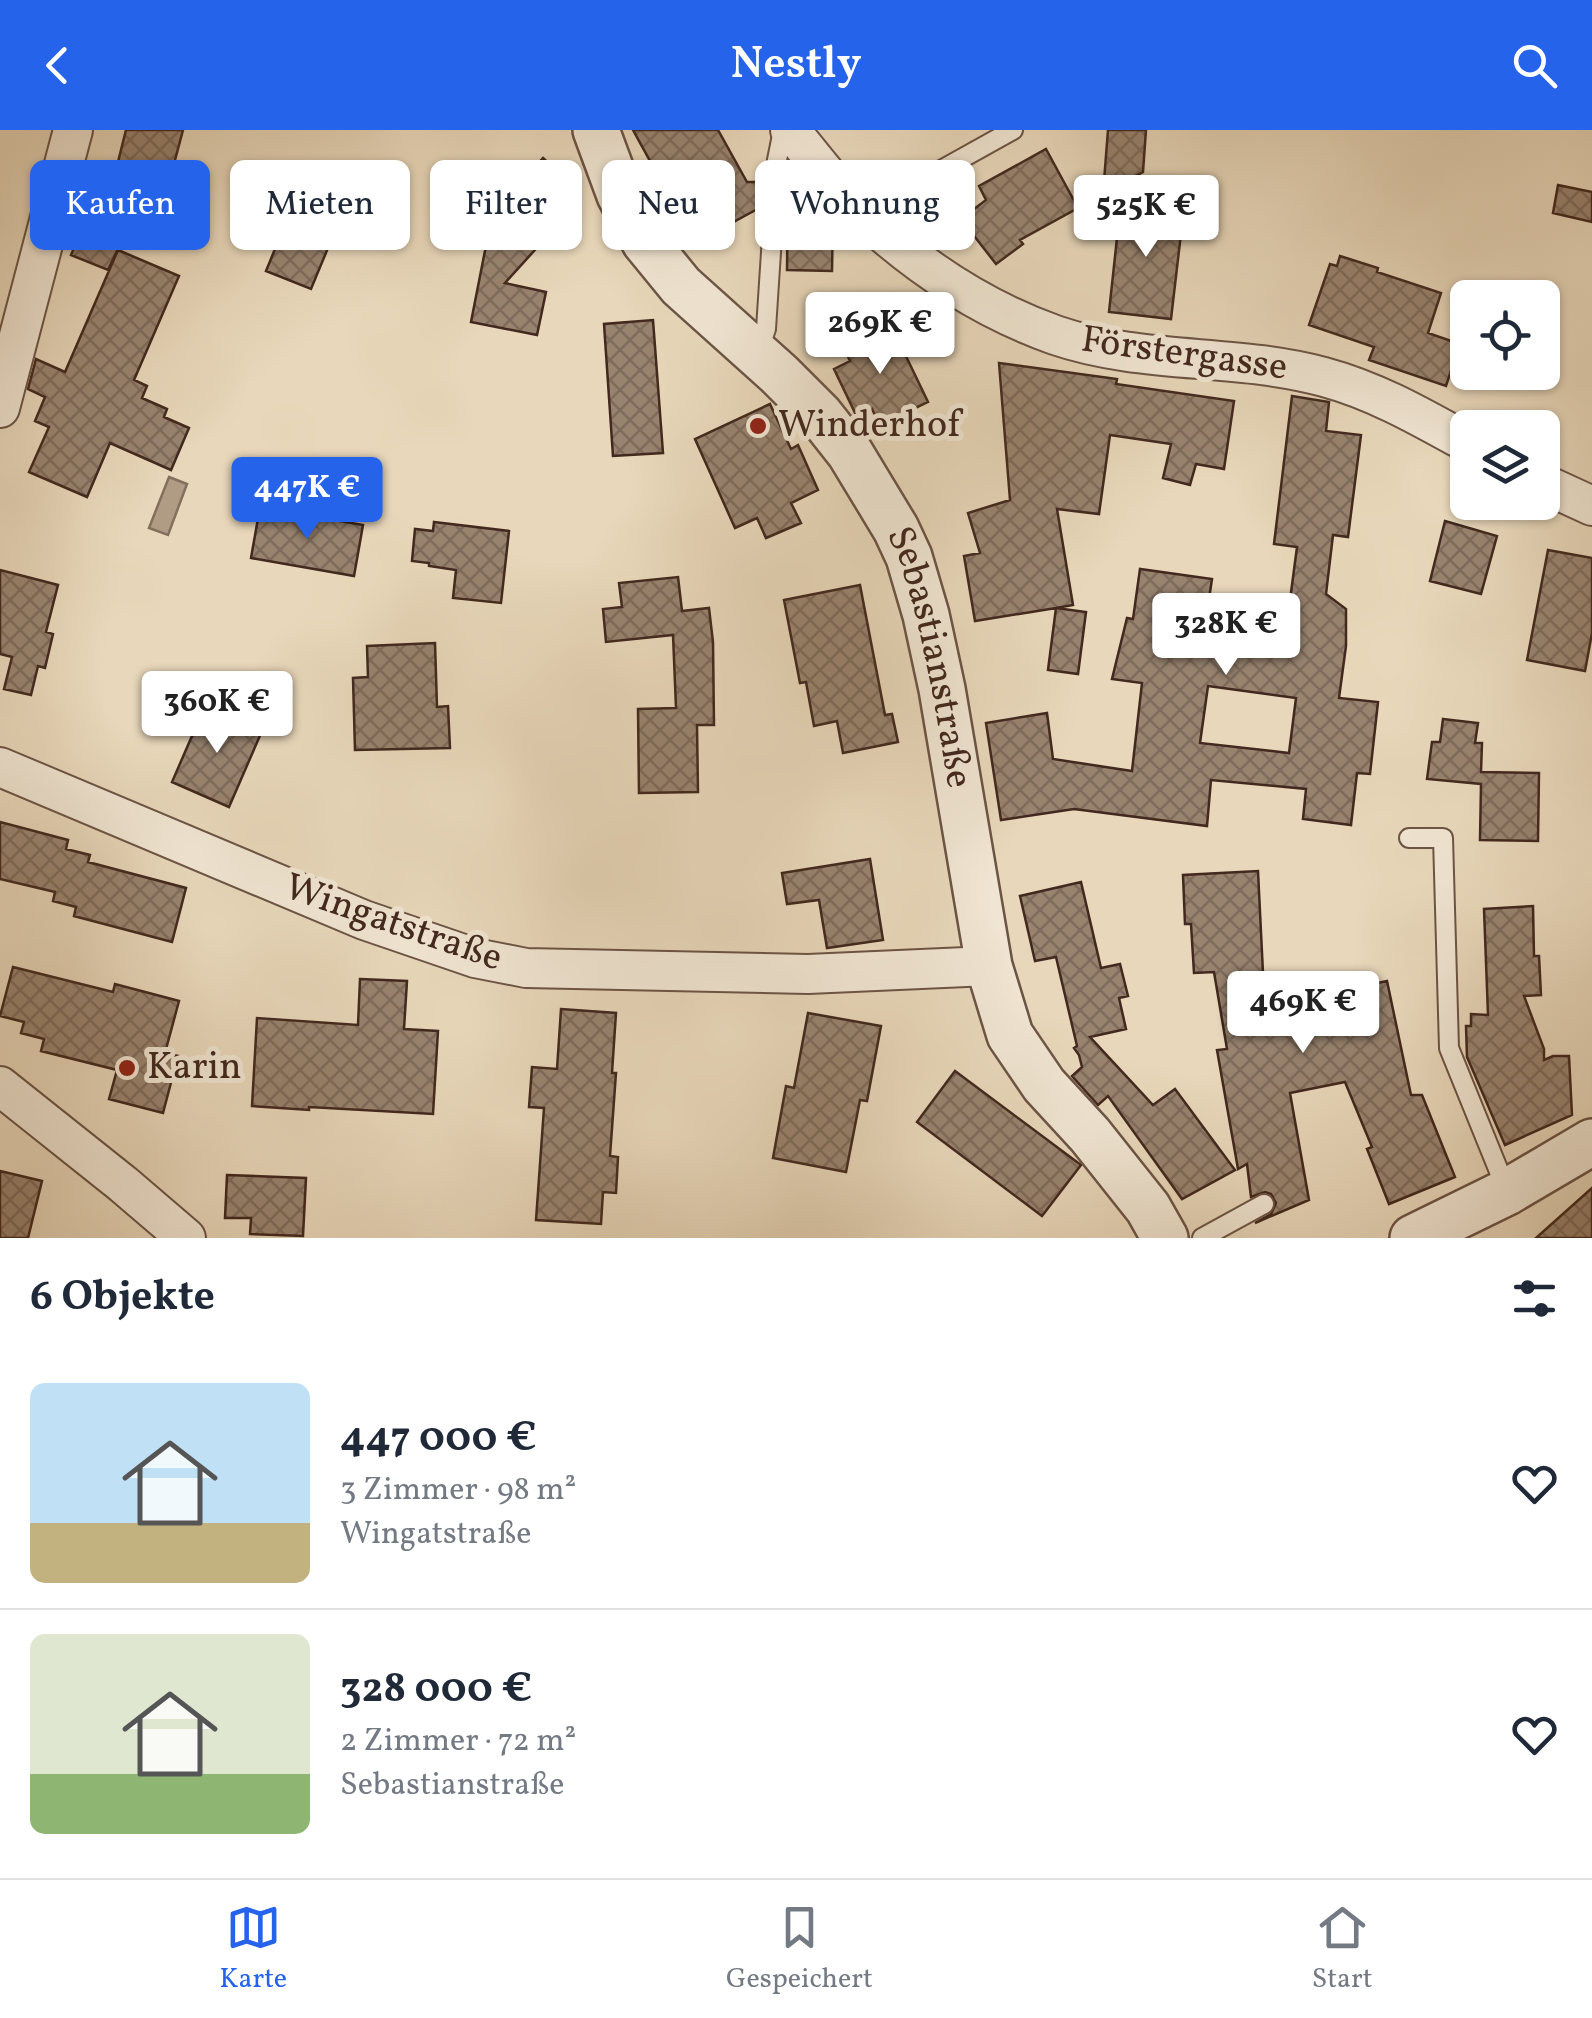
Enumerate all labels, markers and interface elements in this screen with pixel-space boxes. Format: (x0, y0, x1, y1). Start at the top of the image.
text: Nestly (730, 34, 862, 97)
icon: back (30, 38, 85, 93)
icon: search (1507, 38, 1562, 93)
chip: Kaufen (30, 160, 210, 250)
chip: Mieten (230, 160, 410, 250)
chip: Filter (430, 160, 582, 250)
chip: Neu (602, 160, 735, 250)
chip: Wohnung (755, 160, 975, 250)
pin: 525K € (1065, 175, 1227, 260)
text: 525K € (1096, 185, 1196, 229)
map controls (1450, 280, 1560, 520)
button: locate (1450, 280, 1560, 390)
pin: 269K € (799, 292, 961, 377)
text: 269K € (827, 302, 933, 346)
street label: Förstergasse (1078, 314, 1290, 396)
place label: Winderhof (778, 400, 963, 453)
button: layers (1450, 410, 1560, 520)
marker: Winderhof (747, 415, 769, 437)
pin: 447K € (226, 457, 388, 542)
text: 447K € (254, 467, 360, 511)
street label: Sebastianstraße (872, 518, 985, 792)
pin: 328K € (1145, 593, 1307, 678)
text: 328K € (1174, 603, 1278, 647)
pin: 360K € (136, 671, 298, 756)
text: 360K € (164, 681, 270, 725)
street label: Wingatstraße (277, 862, 509, 986)
pin: 469K € (1222, 971, 1384, 1056)
text: 469K € (1249, 981, 1357, 1025)
place label: Karin (147, 1042, 242, 1095)
marker: Karin (116, 1057, 138, 1079)
text: 6 Objekte (30, 1269, 215, 1328)
icon: filters (1507, 1271, 1562, 1326)
text: 447 000 € (340, 1410, 537, 1469)
icon: home (110, 1423, 230, 1543)
icon: heart (1507, 1456, 1562, 1511)
text: 3 Zimmer · 98 m² (340, 1469, 576, 1513)
text: Wingatstraße (340, 1513, 532, 1557)
text: 328 000 € (340, 1661, 532, 1720)
icon: home (110, 1674, 230, 1794)
icon: heart (1507, 1707, 1562, 1762)
text: 2 Zimmer · 72 m² (340, 1720, 576, 1764)
text: Sebastianstraße (340, 1764, 564, 1808)
tab: Karte (219, 1900, 287, 1999)
tab: Gespeichert (726, 1900, 873, 1999)
tab: Start (1312, 1900, 1373, 1999)

